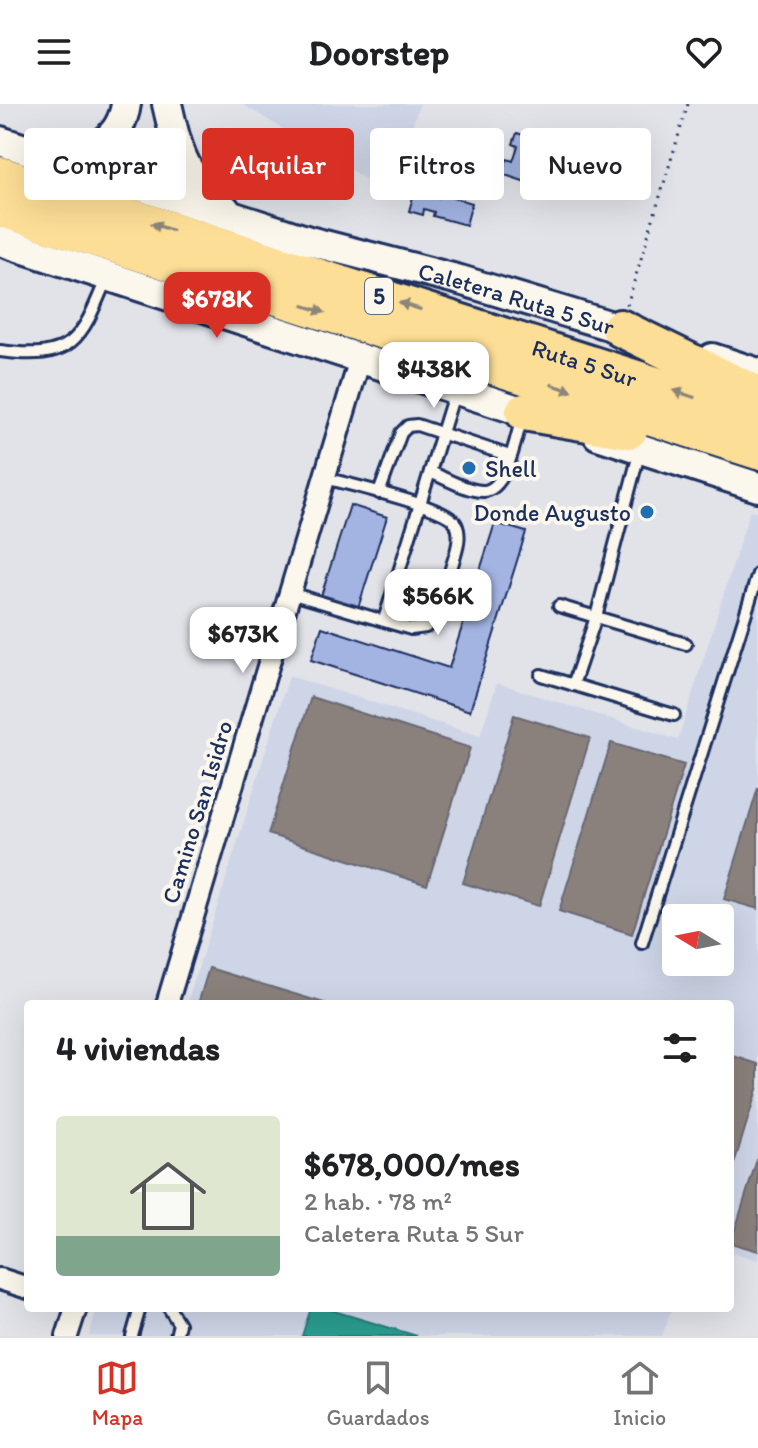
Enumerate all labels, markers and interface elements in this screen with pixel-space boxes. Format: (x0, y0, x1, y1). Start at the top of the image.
icon: menu (32, 30, 76, 74)
icon: heart (682, 30, 726, 74)
text: Doorstep (309, 31, 449, 74)
chip: Comprar (24, 128, 186, 200)
chip: Alquilar (202, 128, 354, 200)
chip: Filtros (370, 128, 504, 200)
chip: Nuevo (520, 128, 651, 200)
one-way arrow (150, 220, 174, 232)
street label: Caletera Ruta 5 Sur (415, 255, 619, 341)
pin: $678K (161, 272, 273, 340)
road number: 5 (365, 278, 393, 314)
text: $678K (182, 282, 252, 314)
one-way arrow (397, 299, 421, 312)
one-way arrow (303, 303, 327, 316)
street label: Ruta 5 Sur (529, 332, 641, 393)
pin: $438K (378, 342, 490, 410)
text: $438K (397, 352, 471, 384)
one-way arrow (550, 382, 574, 395)
one-way arrow (671, 388, 695, 400)
place label: Shell (485, 454, 537, 483)
marker: Shell (460, 459, 478, 477)
place label: Donde Augusto (473, 498, 631, 527)
marker: Donde Augusto (638, 503, 656, 521)
pin: $566K (382, 569, 494, 637)
text: $566K (403, 579, 473, 611)
pin: $673K (187, 607, 299, 675)
text: $673K (208, 617, 278, 649)
street label: Camino San Isidro (155, 717, 239, 907)
north arrow (662, 904, 734, 976)
map controls (662, 904, 734, 976)
icon: filters (658, 1026, 702, 1070)
text: 4 viviendas (56, 1028, 220, 1069)
text: $678,000/mes (304, 1144, 520, 1185)
icon: home (120, 1148, 216, 1244)
text: 2 hab. · 78 m² (304, 1185, 452, 1217)
text: Caletera Ruta 5 Sur (304, 1217, 524, 1249)
tab: Mapa (92, 1356, 143, 1431)
tab: Guardados (326, 1356, 430, 1431)
tab: Inicio (613, 1356, 666, 1431)

